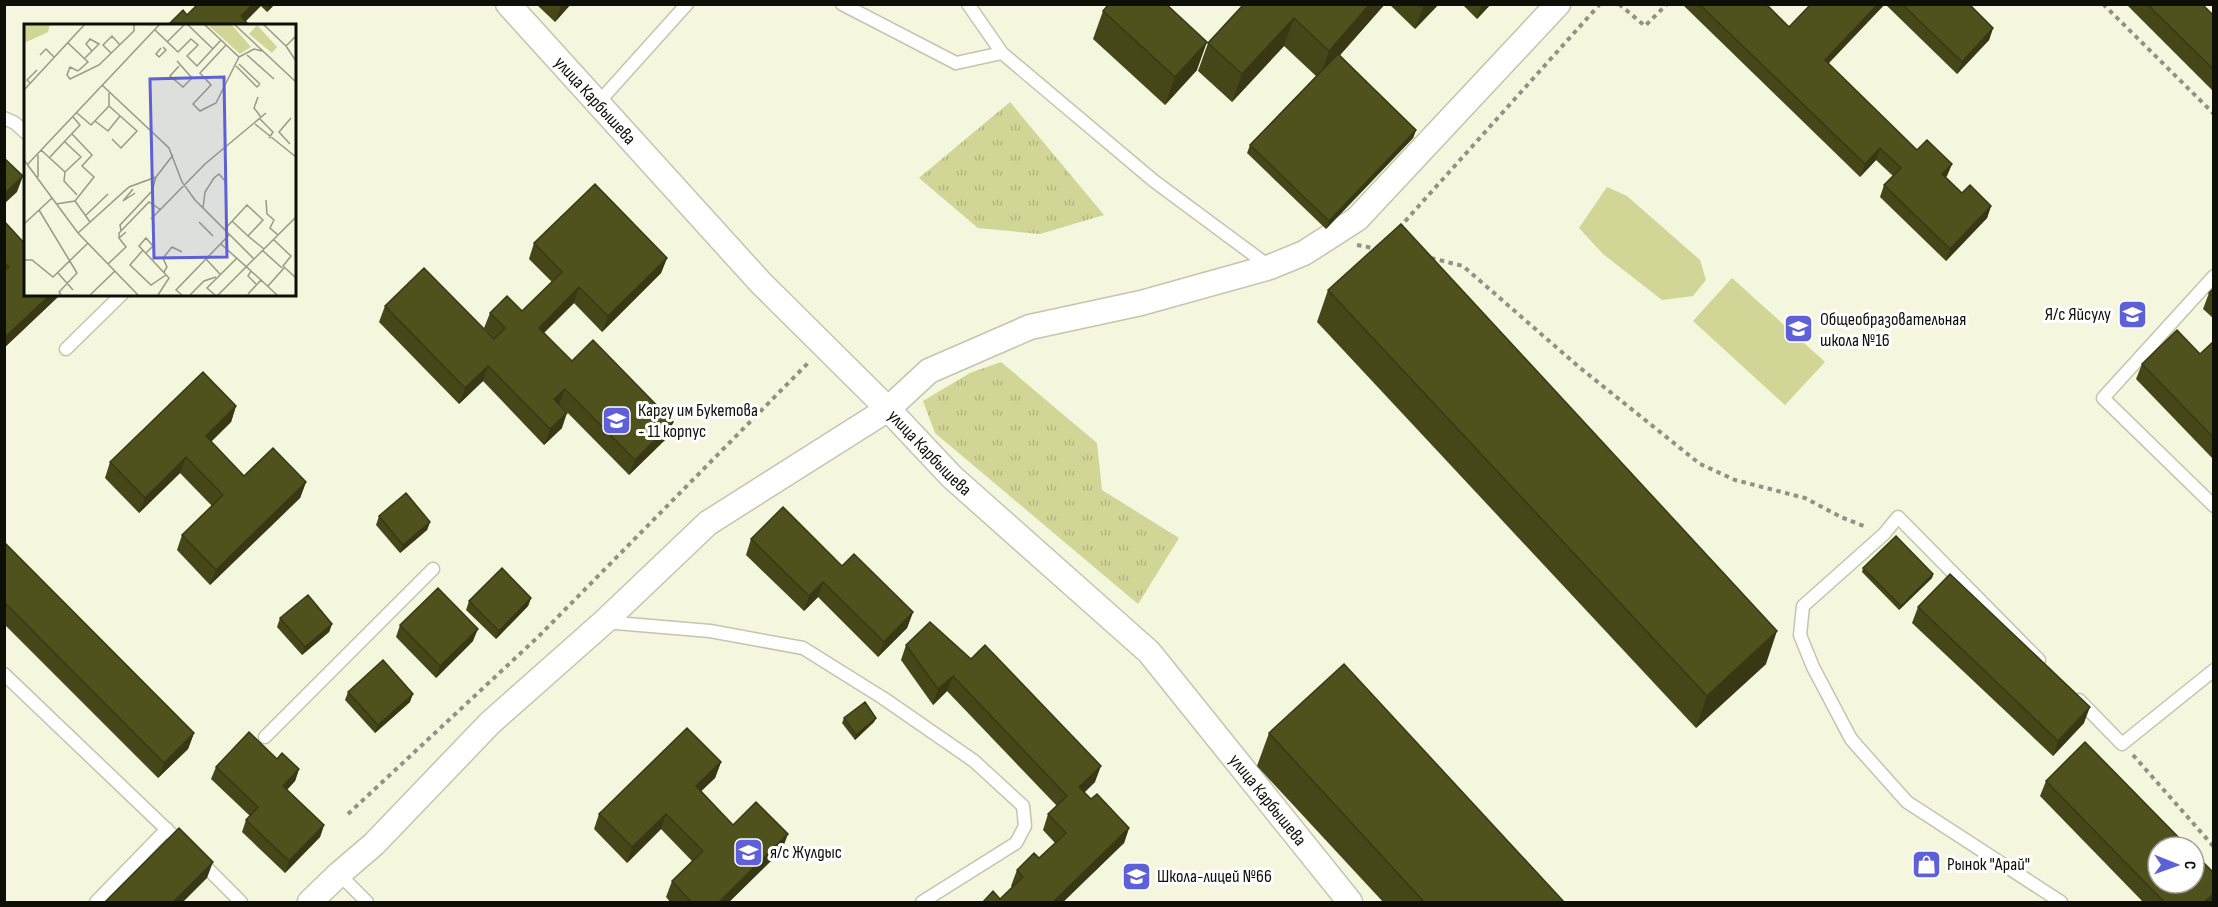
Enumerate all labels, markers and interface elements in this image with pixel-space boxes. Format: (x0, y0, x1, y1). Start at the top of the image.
inset map (24, 24, 296, 296)
street label: улица Карбышева (550, 52, 640, 149)
school or university icon: Я/c Яйсулу (2116, 298, 2148, 330)
place label: Я/c Яйсулу (2045, 304, 2111, 325)
place label: Общеобразовательная школа №16 (1820, 309, 1966, 351)
school or university icon: Общеобразовательная школа №16 (1783, 313, 1815, 345)
place label: Каргу им Букетова - 11 корпус (638, 400, 758, 442)
school or university icon: Каргу им Букетова - 11 корпус (601, 404, 633, 436)
street label: улица Карбышева (883, 406, 976, 500)
street label: улица Карбышева (1224, 750, 1311, 850)
north arrow (2146, 835, 2206, 895)
school or university icon: я/c Жулдыс (733, 836, 765, 868)
place label: я/c Жулдыс (770, 842, 842, 863)
shop icon: Рынок "Арай" (1910, 848, 1942, 880)
place label: Рынок "Арай" (1947, 854, 2030, 875)
school or university icon: Школа-лицей №66 (1120, 860, 1152, 892)
text: С (2180, 861, 2199, 870)
place label: Школа-лицей №66 (1157, 866, 1272, 887)

